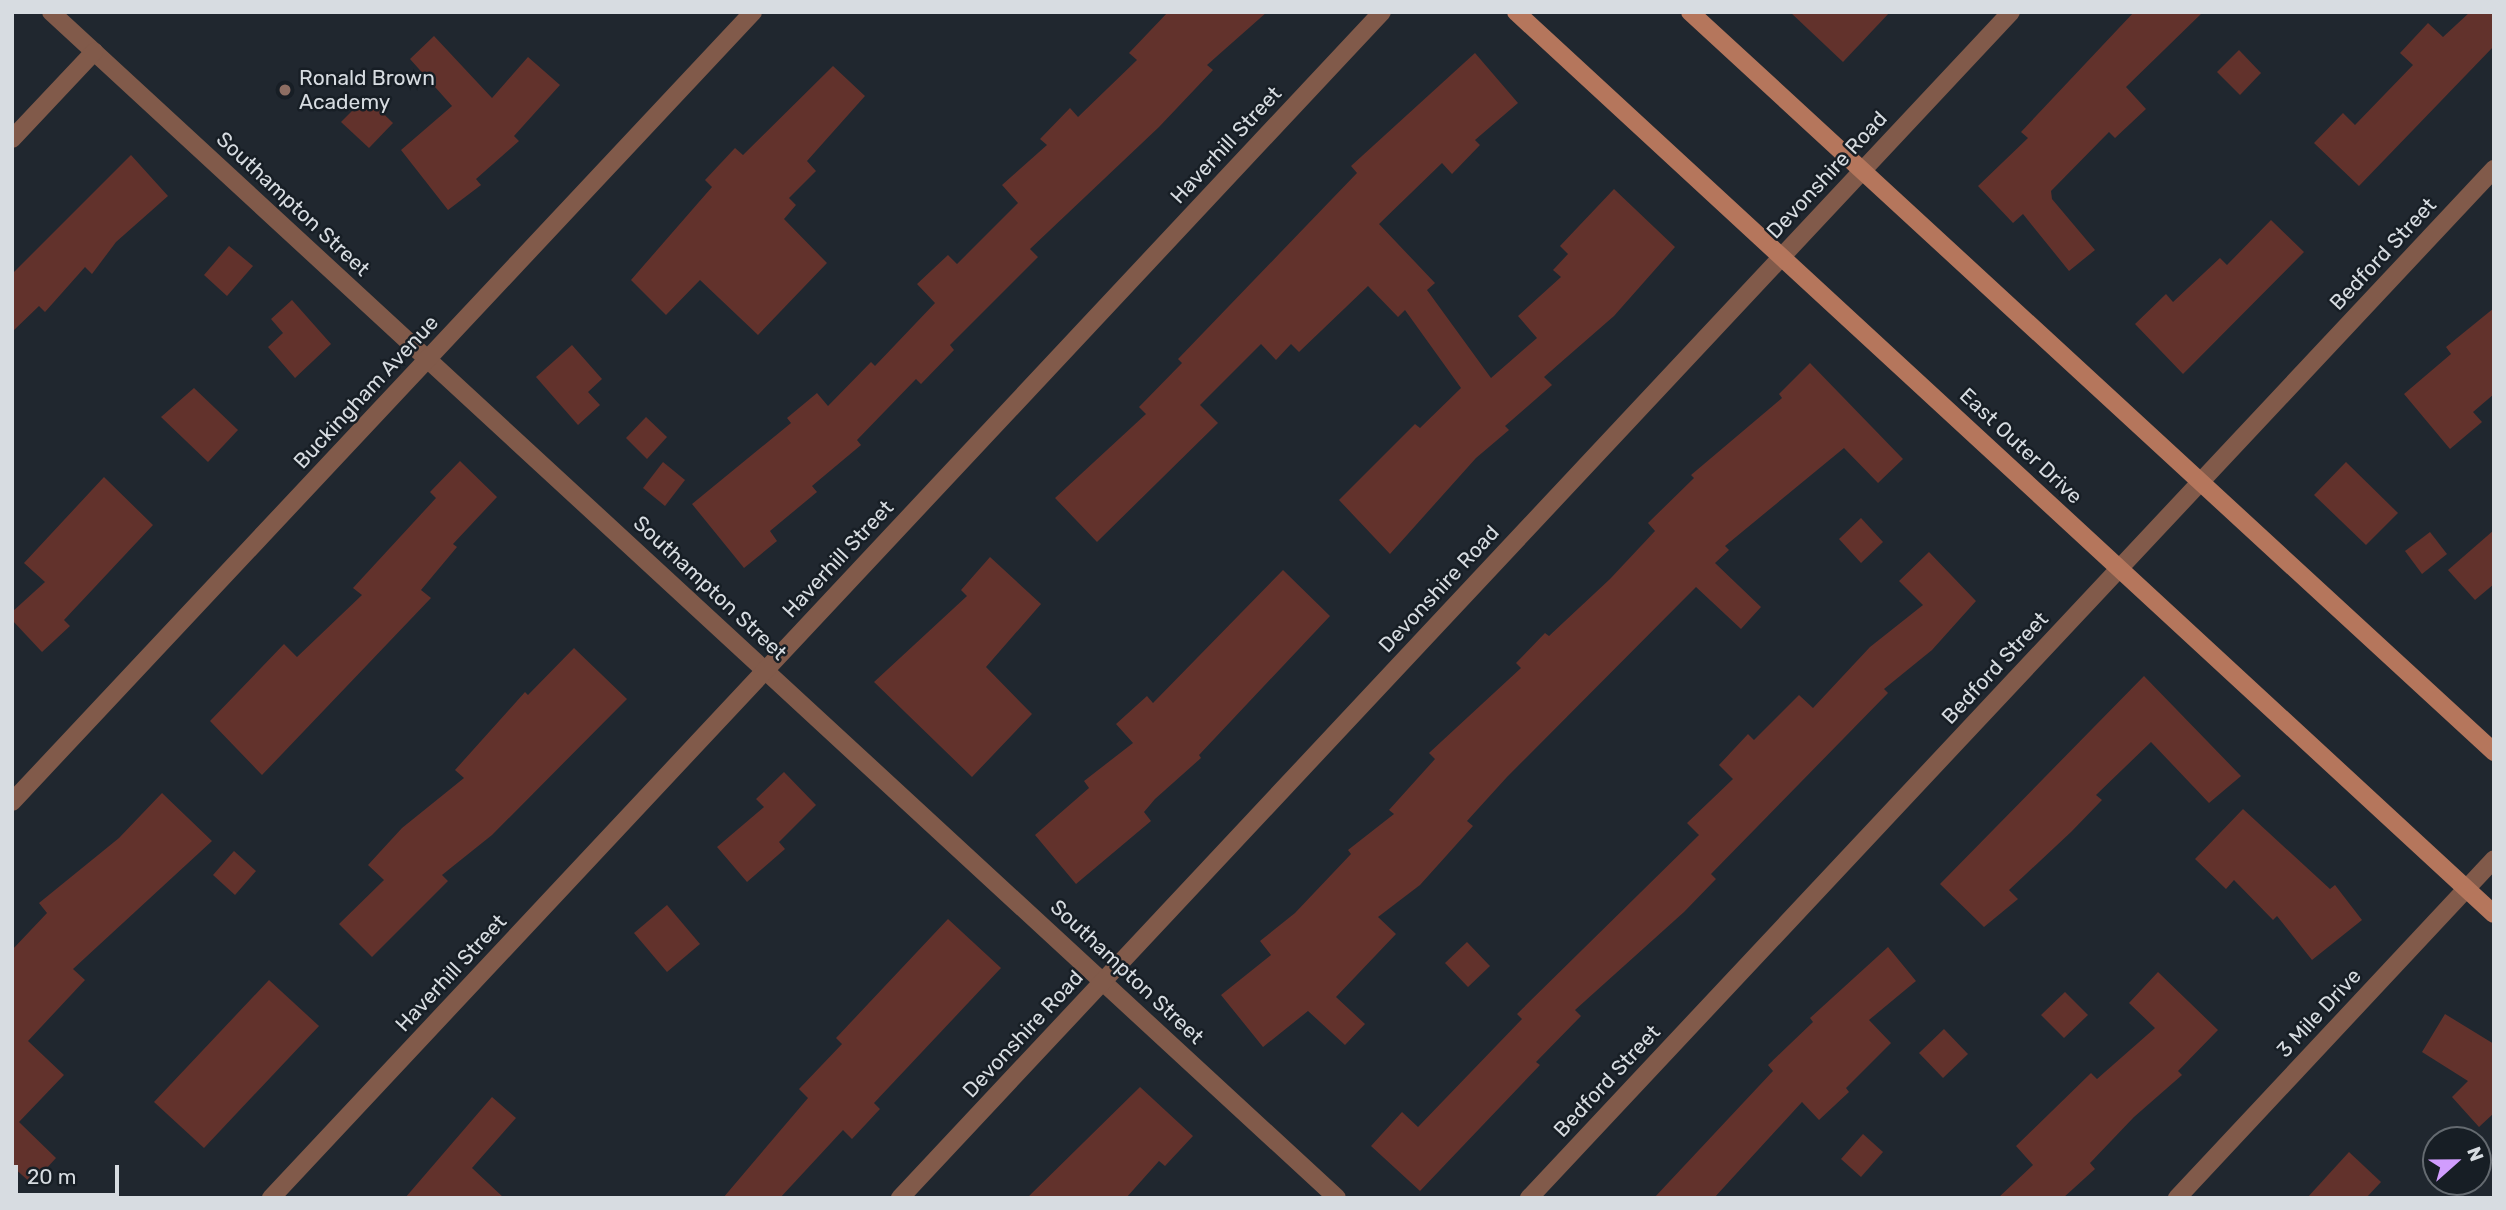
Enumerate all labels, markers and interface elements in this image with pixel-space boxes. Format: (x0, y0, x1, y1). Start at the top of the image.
place label: Ronald Brown Academy (299, 65, 435, 115)
street label: Haverhill Street (1165, 81, 1287, 209)
marker: Ronald Brown Academy (277, 82, 293, 98)
street label: Devonshire Road (1762, 106, 1892, 244)
street label: Southampton Street (211, 126, 375, 282)
street label: Bedford Street (2325, 193, 2441, 315)
street label: Buckingham Avenue (288, 310, 444, 474)
street label: East Outer Drive (1954, 383, 2088, 509)
street label: Haverhill Street (777, 495, 899, 623)
street label: Southampton Street (628, 510, 792, 666)
street label: Devonshire Road (1374, 520, 1504, 658)
street label: Bedford Street (1937, 607, 2053, 729)
street label: Southampton Street (1045, 894, 1209, 1050)
street label: Haverhill Street (390, 909, 512, 1037)
street label: 3 Mile Drive (2272, 963, 2366, 1063)
street label: Devonshire Road (958, 965, 1088, 1103)
street label: Bedford Street (1549, 1020, 1665, 1142)
north arrow (2422, 1126, 2492, 1196)
text: N (2462, 1144, 2488, 1165)
scale bar (18, 1150, 122, 1194)
text: 20 m (27, 1164, 76, 1189)

